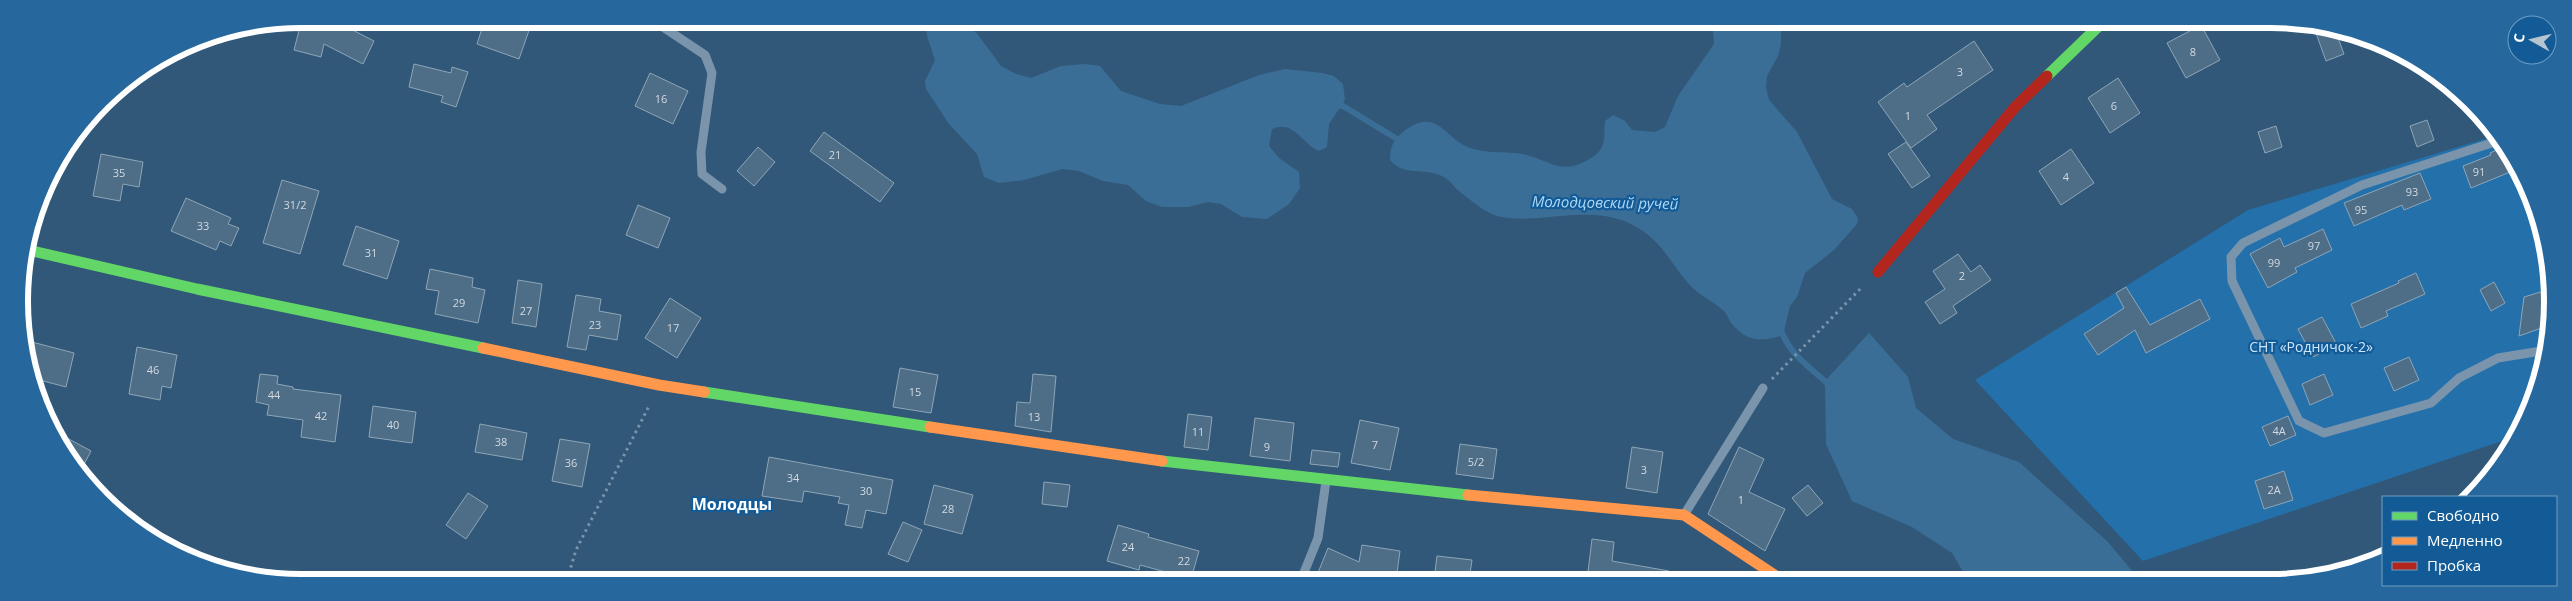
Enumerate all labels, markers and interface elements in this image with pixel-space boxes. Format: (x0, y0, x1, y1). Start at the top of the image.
north arrow (2507, 15, 2557, 65)
text: С (2509, 32, 2529, 44)
house number: 8 (2190, 44, 2196, 59)
house number: 3 (1957, 64, 1963, 79)
house number: 16 (655, 91, 667, 106)
house number: 6 (2111, 98, 2117, 113)
house number: 1 (1905, 108, 1911, 123)
house number: 21 (829, 147, 841, 162)
house number: 91 (2473, 164, 2485, 179)
house number: 35 (113, 165, 125, 180)
house number: 4 (2063, 169, 2070, 184)
house number: 93 (2406, 184, 2418, 199)
water label: Молодцовский ручей (1532, 191, 1679, 213)
house number: 31/2 (284, 197, 306, 212)
house number: 95 (2355, 202, 2367, 217)
house number: 33 (197, 218, 209, 233)
house number: 97 (2308, 238, 2320, 253)
house number: 31 (365, 245, 377, 260)
house number: 99 (2268, 255, 2280, 270)
house number: 2 (1959, 268, 1965, 283)
house number: 29 (453, 295, 465, 310)
house number: 27 (520, 303, 532, 318)
house number: 23 (589, 317, 601, 332)
house number: 17 (667, 320, 679, 335)
park label: СНТ «Родничок-2» (2249, 337, 2373, 356)
house number: 46 (147, 362, 159, 377)
house number: 15 (909, 384, 921, 399)
house number: 44 (268, 387, 281, 402)
house number: 42 (315, 408, 327, 423)
house number: 13 (1028, 409, 1040, 424)
house number: 40 (387, 417, 399, 432)
house number: 4А (2272, 423, 2286, 438)
house number: 11 (1192, 424, 1204, 439)
house number: 38 (495, 434, 507, 449)
house number: 7 (1372, 437, 1378, 452)
house number: 9 (1264, 439, 1270, 454)
house number: 5/2 (1468, 454, 1484, 469)
house number: 36 (565, 455, 577, 470)
house number: 3 (1641, 462, 1647, 477)
house number: 34 (787, 470, 800, 485)
house number: 2А (2267, 482, 2281, 497)
house number: 30 (860, 483, 872, 498)
house number: 1 (1738, 492, 1744, 507)
district label: Молодцы (692, 493, 772, 515)
legend (2382, 496, 2557, 586)
house number: 28 (942, 501, 954, 516)
text: Свободно (2427, 505, 2499, 525)
text: Медленно (2427, 530, 2503, 550)
house number: 24 (1122, 539, 1135, 554)
house number: 22 (1178, 553, 1190, 568)
text: Пробка (2427, 555, 2481, 575)

